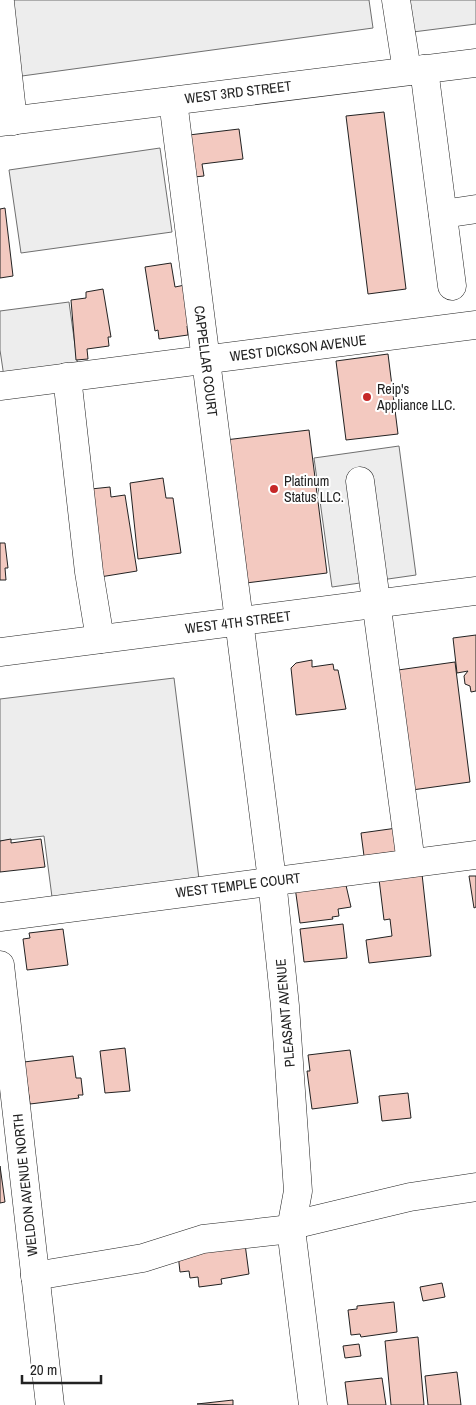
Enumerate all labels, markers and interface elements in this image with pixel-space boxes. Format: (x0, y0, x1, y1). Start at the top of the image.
street label: WEST 3RD STREET (183, 77, 293, 107)
street label: CAPPELLAR COURT (190, 305, 222, 417)
street label: WEST DICKSON AVENUE (229, 331, 367, 365)
place label: Reip's Appliance LLC. (376, 380, 456, 414)
marker: Reip's Appliance LLC. (361, 391, 373, 403)
place label: Platinum Status LLC. (284, 472, 344, 506)
marker: Platinum Status LLC. (268, 483, 280, 495)
street label: WEST 4TH STREET (184, 607, 292, 637)
street label: WEST TEMPLE COURT (175, 868, 301, 902)
street label: PLEASANT AVENUE (271, 958, 299, 1068)
street label: WELDON AVENUE NORTH (9, 1113, 41, 1257)
scale bar (22, 1352, 101, 1384)
text: 20 m (30, 1359, 57, 1380)

